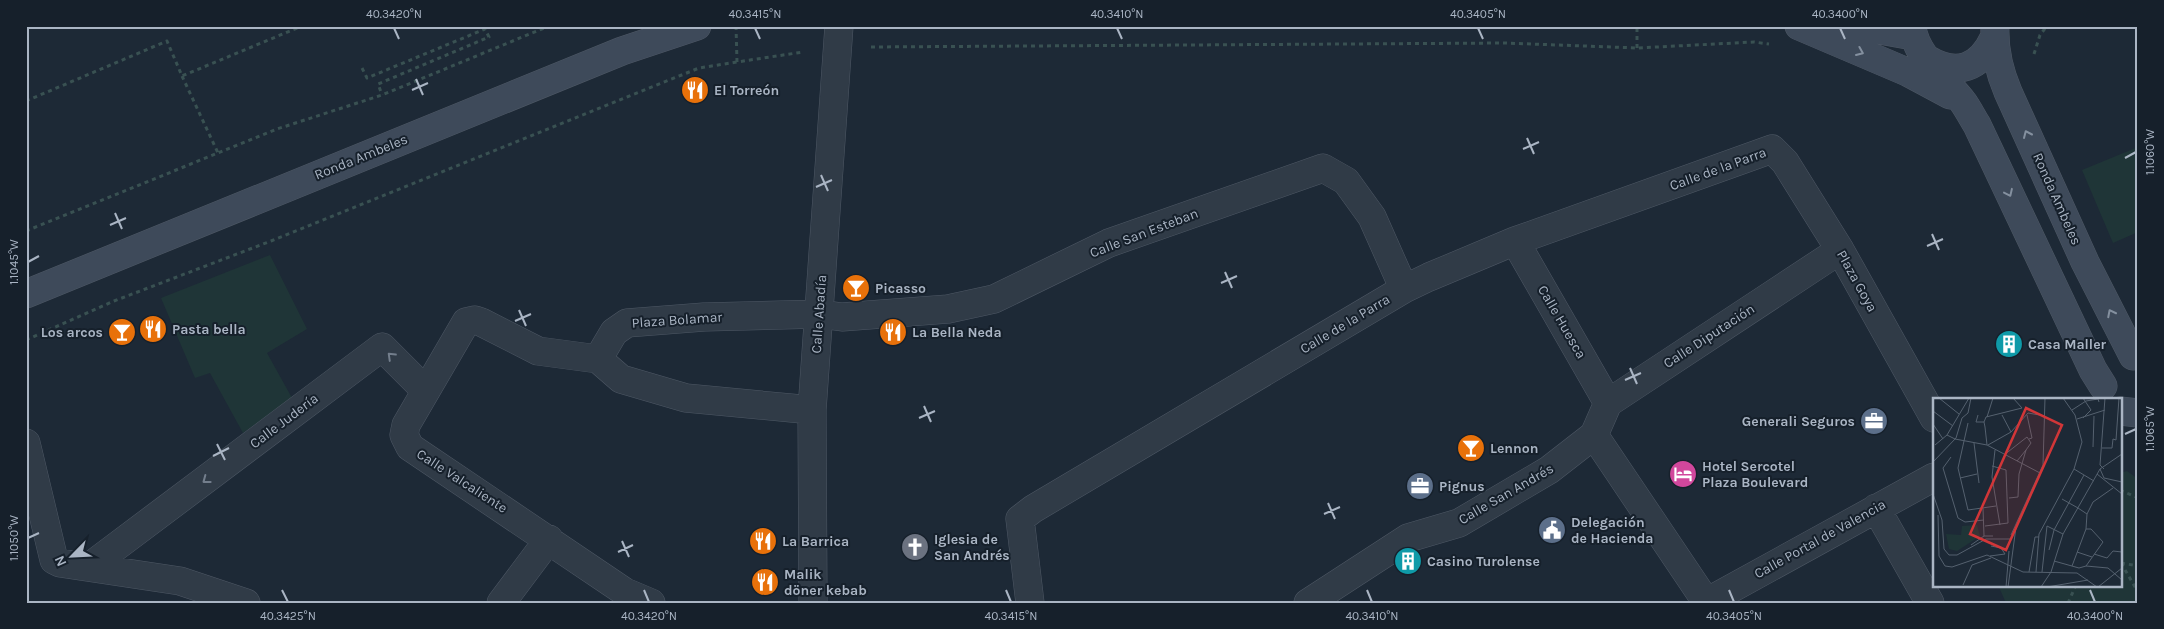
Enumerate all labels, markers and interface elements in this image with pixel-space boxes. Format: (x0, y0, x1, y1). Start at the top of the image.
text: 40.3420°N (366, 7, 422, 21)
text: 40.3415°N (729, 7, 781, 21)
text: 40.3410°N (1090, 7, 1144, 21)
text: 40.3405°N (1450, 7, 1506, 21)
text: 40.3400°N (1812, 7, 1868, 21)
one-way arrow (1855, 46, 1864, 56)
restaurant icon: El Torreón (680, 75, 710, 105)
place label: El Torreón (714, 82, 779, 99)
text: 1.1060°W (2143, 129, 2157, 175)
one-way arrow (2022, 130, 2033, 139)
street label: Ronda Ambeles (312, 131, 410, 183)
street label: Calle de la Parra (1667, 144, 1769, 194)
street label: Ronda Ambeles (2029, 150, 2085, 248)
one-way arrow (2003, 188, 2014, 197)
street label: Calle San Esteban (1087, 205, 1201, 261)
text: 1.1045°W (7, 239, 21, 285)
street label: Plaza Goya (1833, 247, 1881, 315)
bar icon: Picasso (841, 273, 871, 303)
street label: Calle Abadía (808, 274, 830, 354)
place label: Picasso (875, 280, 926, 297)
street label: Calle Huesca (1534, 282, 1590, 362)
street label: Calle de la Parra (1297, 291, 1393, 357)
street label: Calle Diputación (1660, 300, 1758, 372)
street label: Plaza Bolamar (631, 308, 724, 332)
one-way arrow (2107, 309, 2117, 318)
restaurant icon: Pasta bella (138, 314, 168, 344)
bar icon: Los arcos (107, 317, 137, 347)
restaurant icon: La Bella Neda (878, 317, 908, 347)
place label: Pasta bella (172, 321, 246, 338)
place label: Los arcos (41, 324, 103, 341)
place label: La Bella Neda (912, 324, 1002, 341)
building icon: Casa Maller (1994, 329, 2024, 359)
place label: Casa Maller (2028, 336, 2107, 353)
one-way arrow (387, 353, 396, 362)
street label: Calle Judería (246, 390, 322, 452)
inset map (1933, 398, 2122, 586)
office icon: Generali Seguros (1859, 406, 1889, 436)
text: 1.1065°W (2143, 406, 2157, 452)
place label: Generali Seguros (1742, 413, 1855, 430)
bar icon: Lennon (1456, 433, 1486, 463)
place label: Lennon (1490, 440, 1538, 457)
street label: Calle Valcaliente (413, 445, 511, 517)
place label: Hotel Sercotel Plaza Boulevard (1702, 458, 1808, 491)
hotel icon: Hotel Sercotel Plaza Boulevard (1668, 459, 1698, 489)
street label: Calle San Andrés (1455, 460, 1557, 528)
office icon: Pignus (1405, 471, 1435, 501)
one-way arrow (203, 474, 212, 482)
place label: Pignus (1439, 478, 1485, 495)
street label: Calle Portal de Valencia (1751, 496, 1889, 582)
place label: Delegación de Hacienda (1571, 514, 1654, 547)
text: 1.1050°W (7, 515, 21, 561)
public building icon: Delegación de Hacienda (1537, 515, 1567, 545)
restaurant icon: La Barrica (748, 526, 778, 556)
place label: Iglesia de San Andrés (934, 531, 1010, 564)
north arrow (48, 532, 98, 582)
church icon: Iglesia de San Andrés (900, 532, 930, 562)
place label: La Barrica (782, 533, 849, 550)
building icon: Casino Turolense (1393, 546, 1423, 576)
text: N (51, 553, 70, 569)
place label: Casino Turolense (1427, 553, 1540, 570)
place label: Malik döner kebab (784, 566, 867, 599)
restaurant icon: Malik döner kebab (750, 567, 780, 597)
text: 40.3425°N (260, 609, 316, 623)
text: 40.3420°N (621, 609, 677, 623)
text: 40.3415°N (985, 609, 1037, 623)
text: 40.3410°N (1345, 609, 1399, 623)
text: 40.3405°N (1706, 609, 1762, 623)
text: 40.3400°N (2067, 609, 2123, 623)

